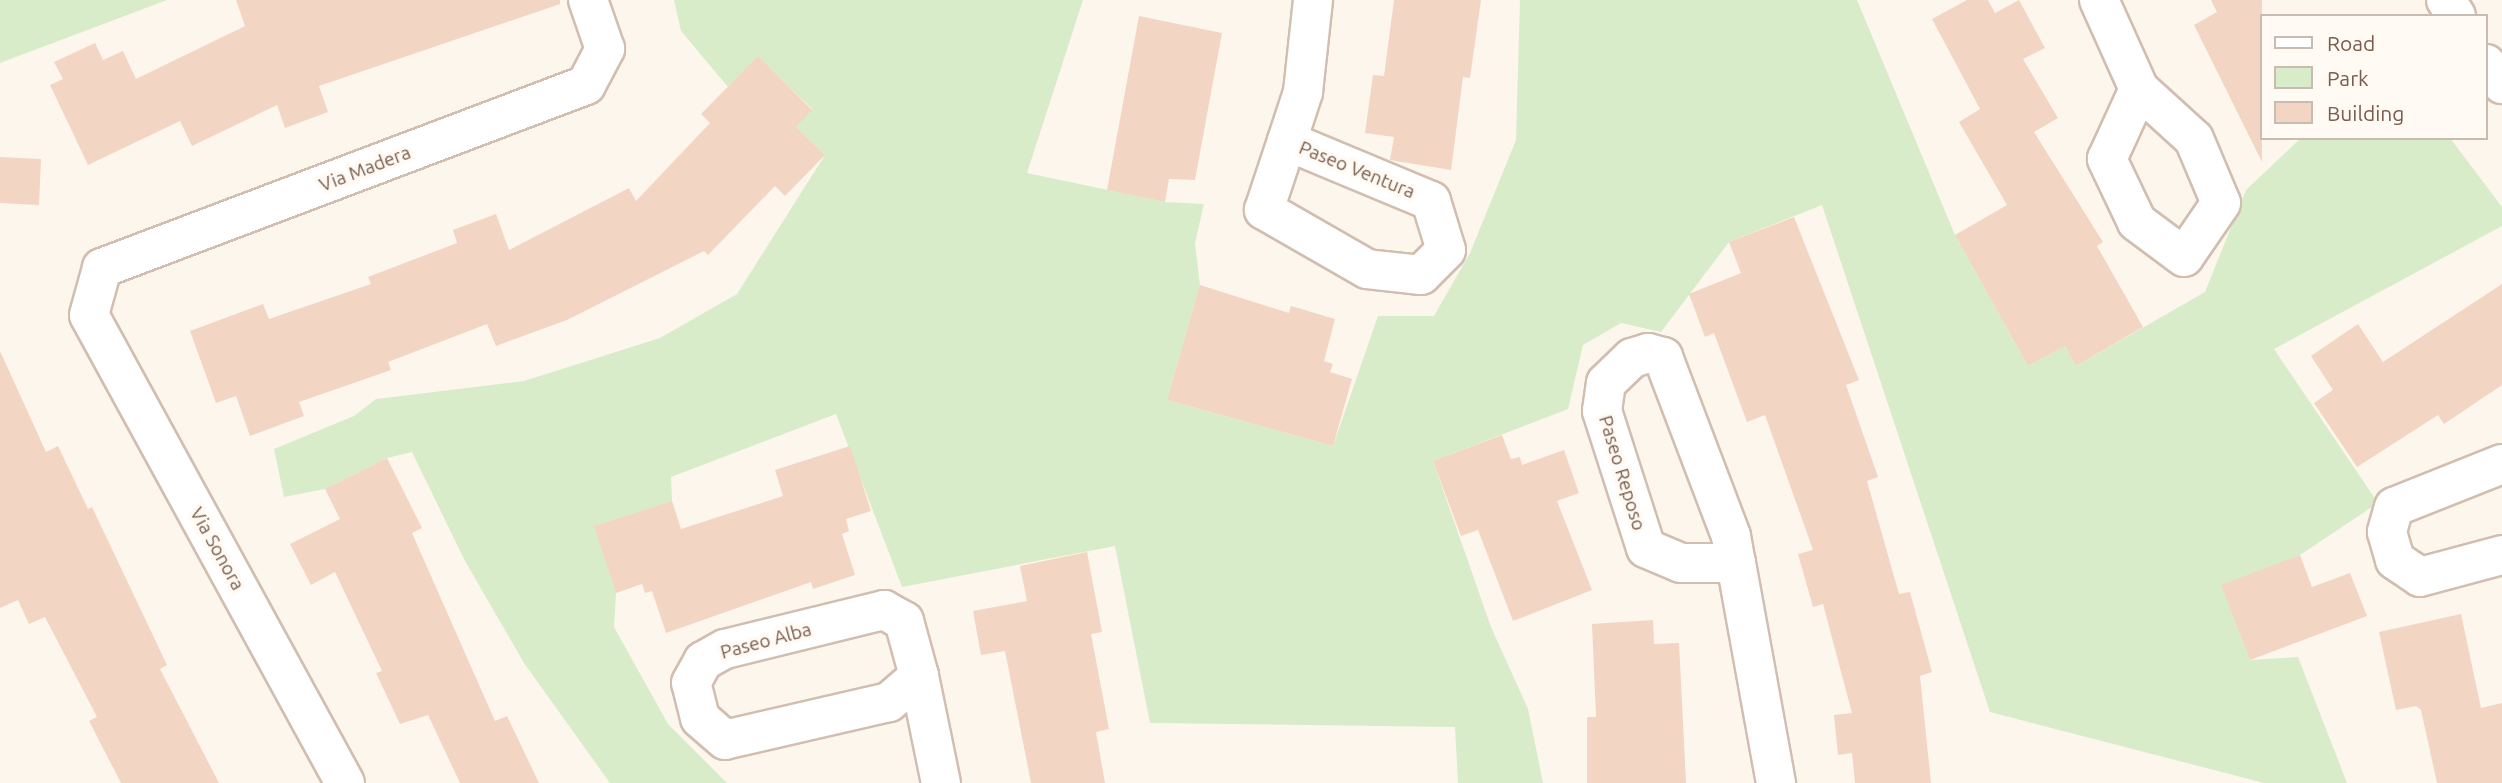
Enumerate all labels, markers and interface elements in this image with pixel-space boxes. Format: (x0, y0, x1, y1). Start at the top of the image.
legend (2260, 14, 2488, 140)
text: Road (2327, 31, 2375, 55)
text: Park (2327, 66, 2369, 90)
text: Building (2327, 101, 2404, 125)
street label: Paseo Ventura (1296, 136, 1418, 204)
street label: Via Madera (316, 141, 414, 197)
street label: Paseo Reposo (1594, 413, 1650, 533)
street label: Via Sonora (185, 504, 249, 594)
street label: Paseo Alba (718, 618, 814, 664)

